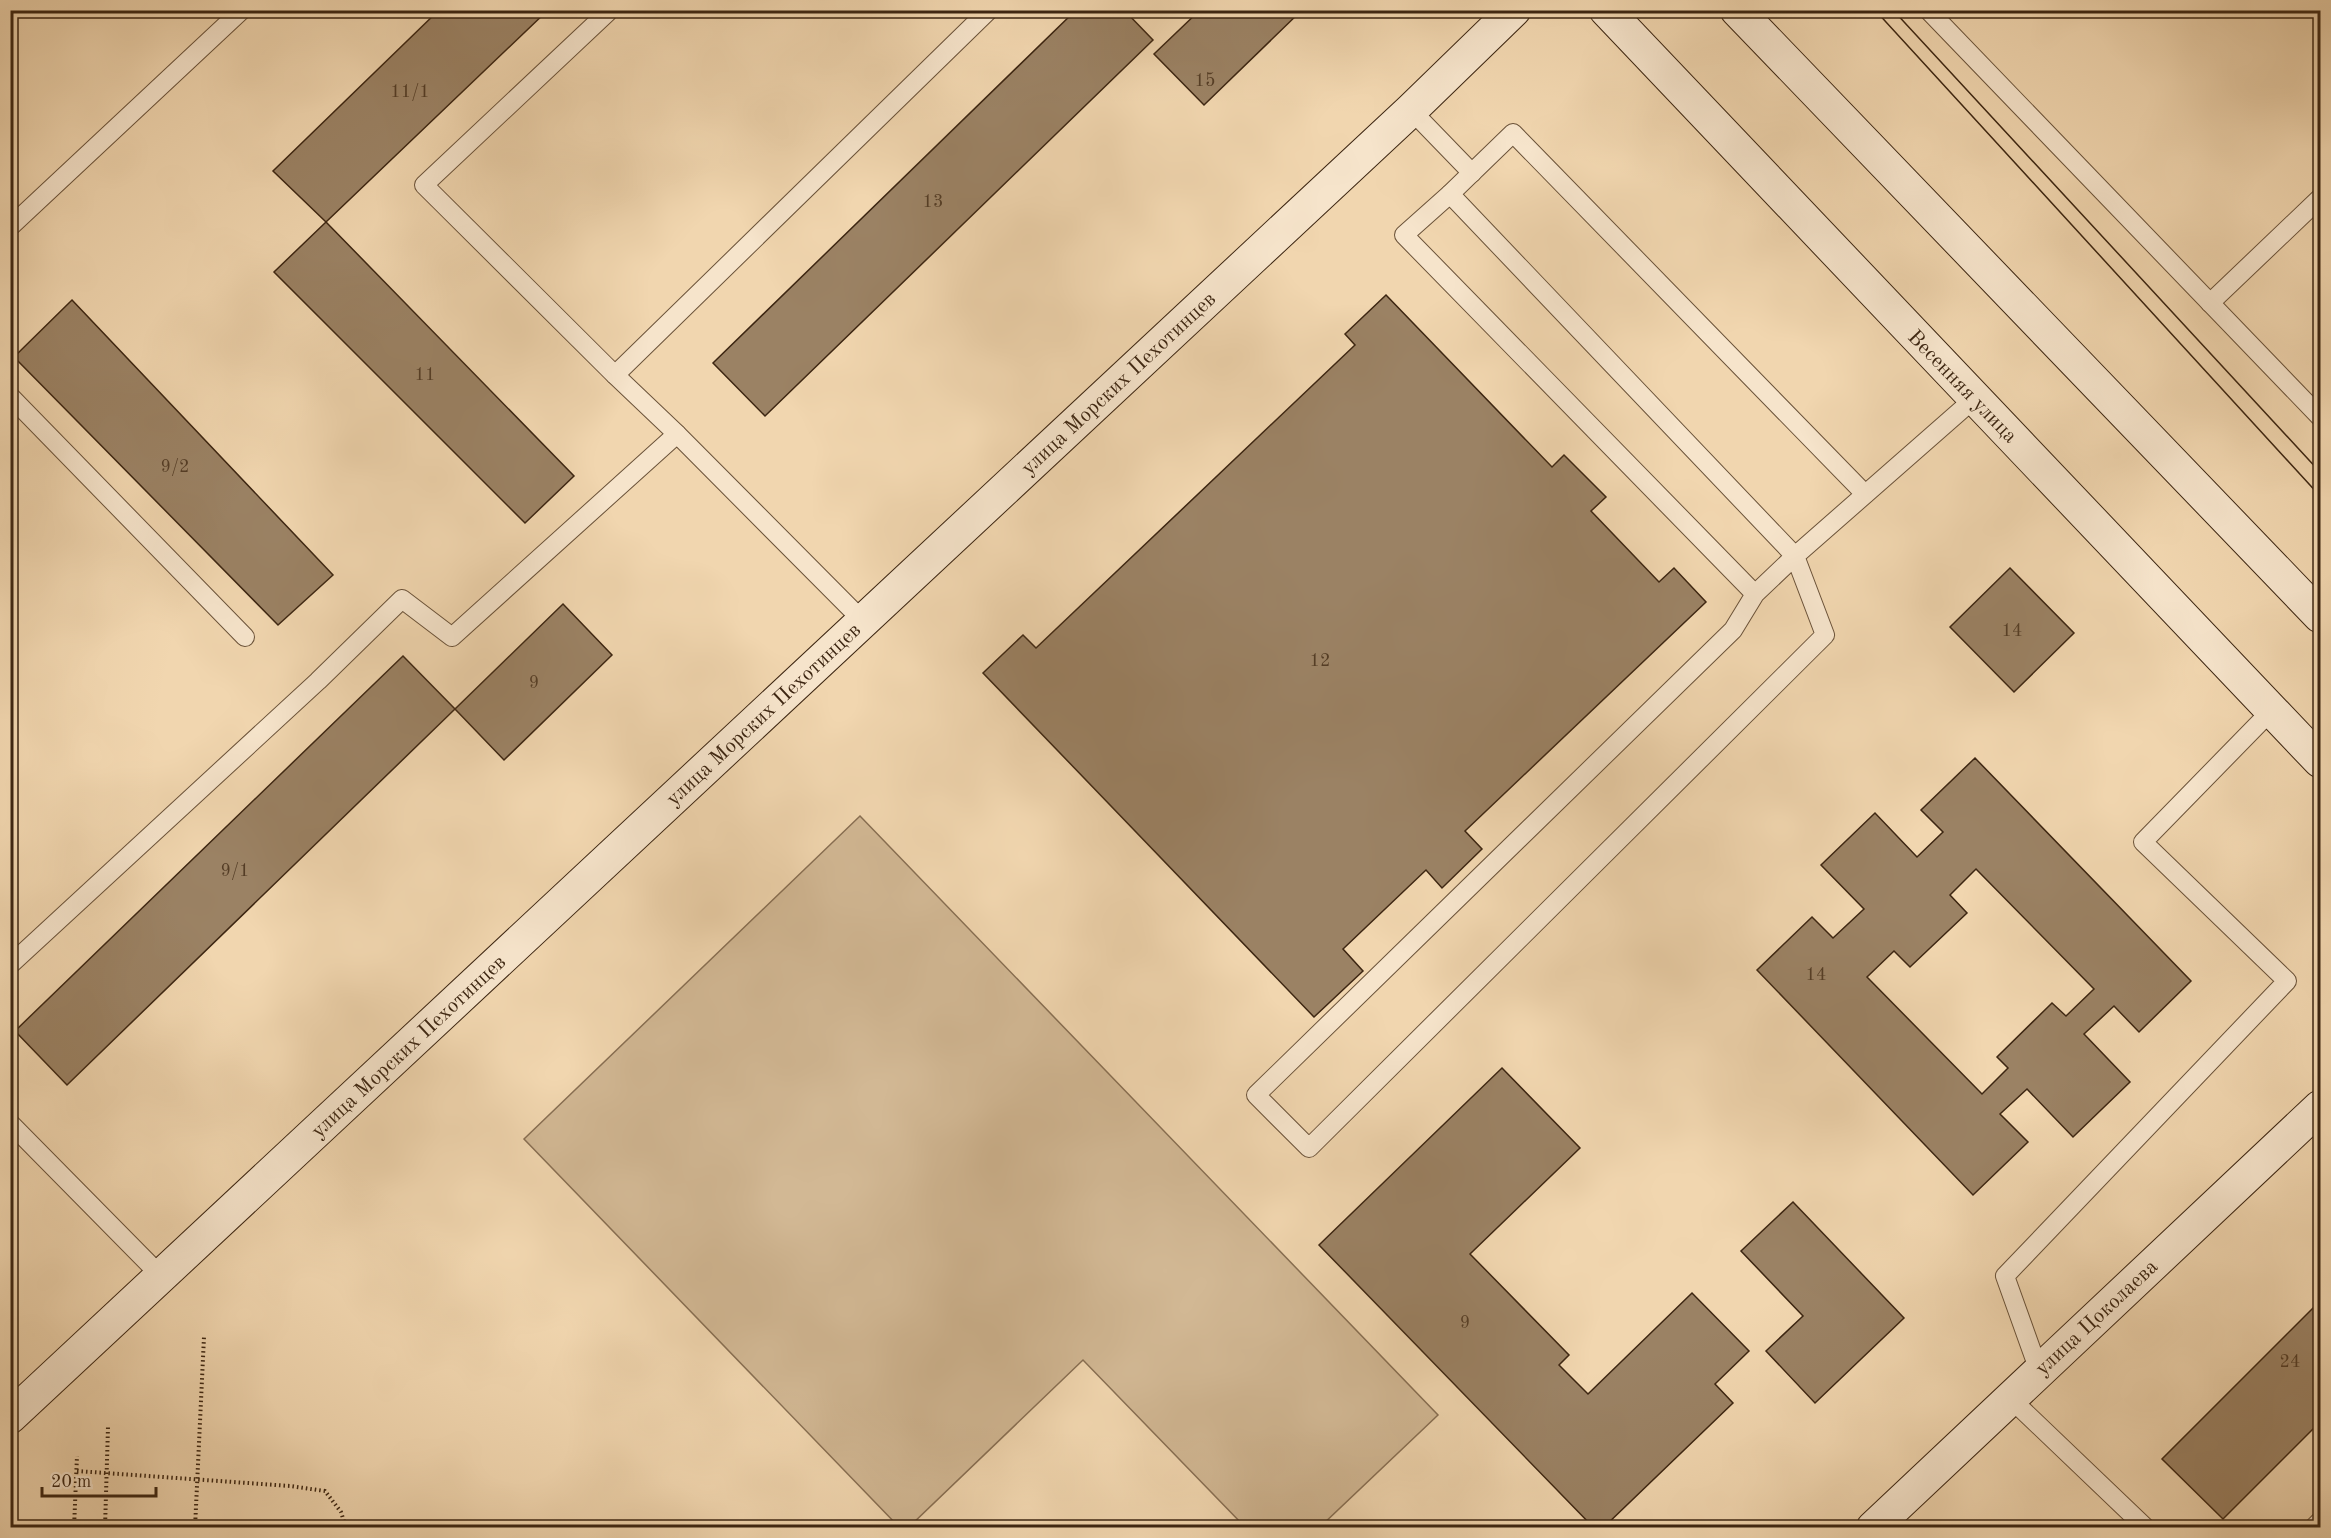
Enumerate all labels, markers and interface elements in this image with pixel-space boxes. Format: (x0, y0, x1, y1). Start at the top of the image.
house number: 15 (1195, 72, 1215, 90)
house number: 11/1 (390, 83, 430, 101)
house number: 13 (923, 193, 943, 211)
street label: улица Морских Пехотинцев (1018, 289, 1220, 480)
street label: Весенняя улица (1903, 327, 2021, 447)
house number: 11 (415, 366, 435, 384)
house number: 9/2 (161, 458, 189, 476)
street label: улица Морских Пехотинцев (663, 620, 865, 811)
house number: 14 (2002, 622, 2022, 640)
house number: 12 (1310, 652, 1330, 670)
house number: 9 (529, 674, 539, 692)
house number: 9/1 (221, 862, 249, 880)
street label: улица Морских Пехотинцев (308, 952, 510, 1143)
house number: 14 (1806, 966, 1826, 984)
street label: улица Цоколаева (2032, 1256, 2162, 1380)
house number: 9 (1460, 1314, 1470, 1332)
house number: 24 (2280, 1353, 2300, 1371)
scale bar (42, 1460, 156, 1498)
text: 20 m (51, 1473, 91, 1491)

